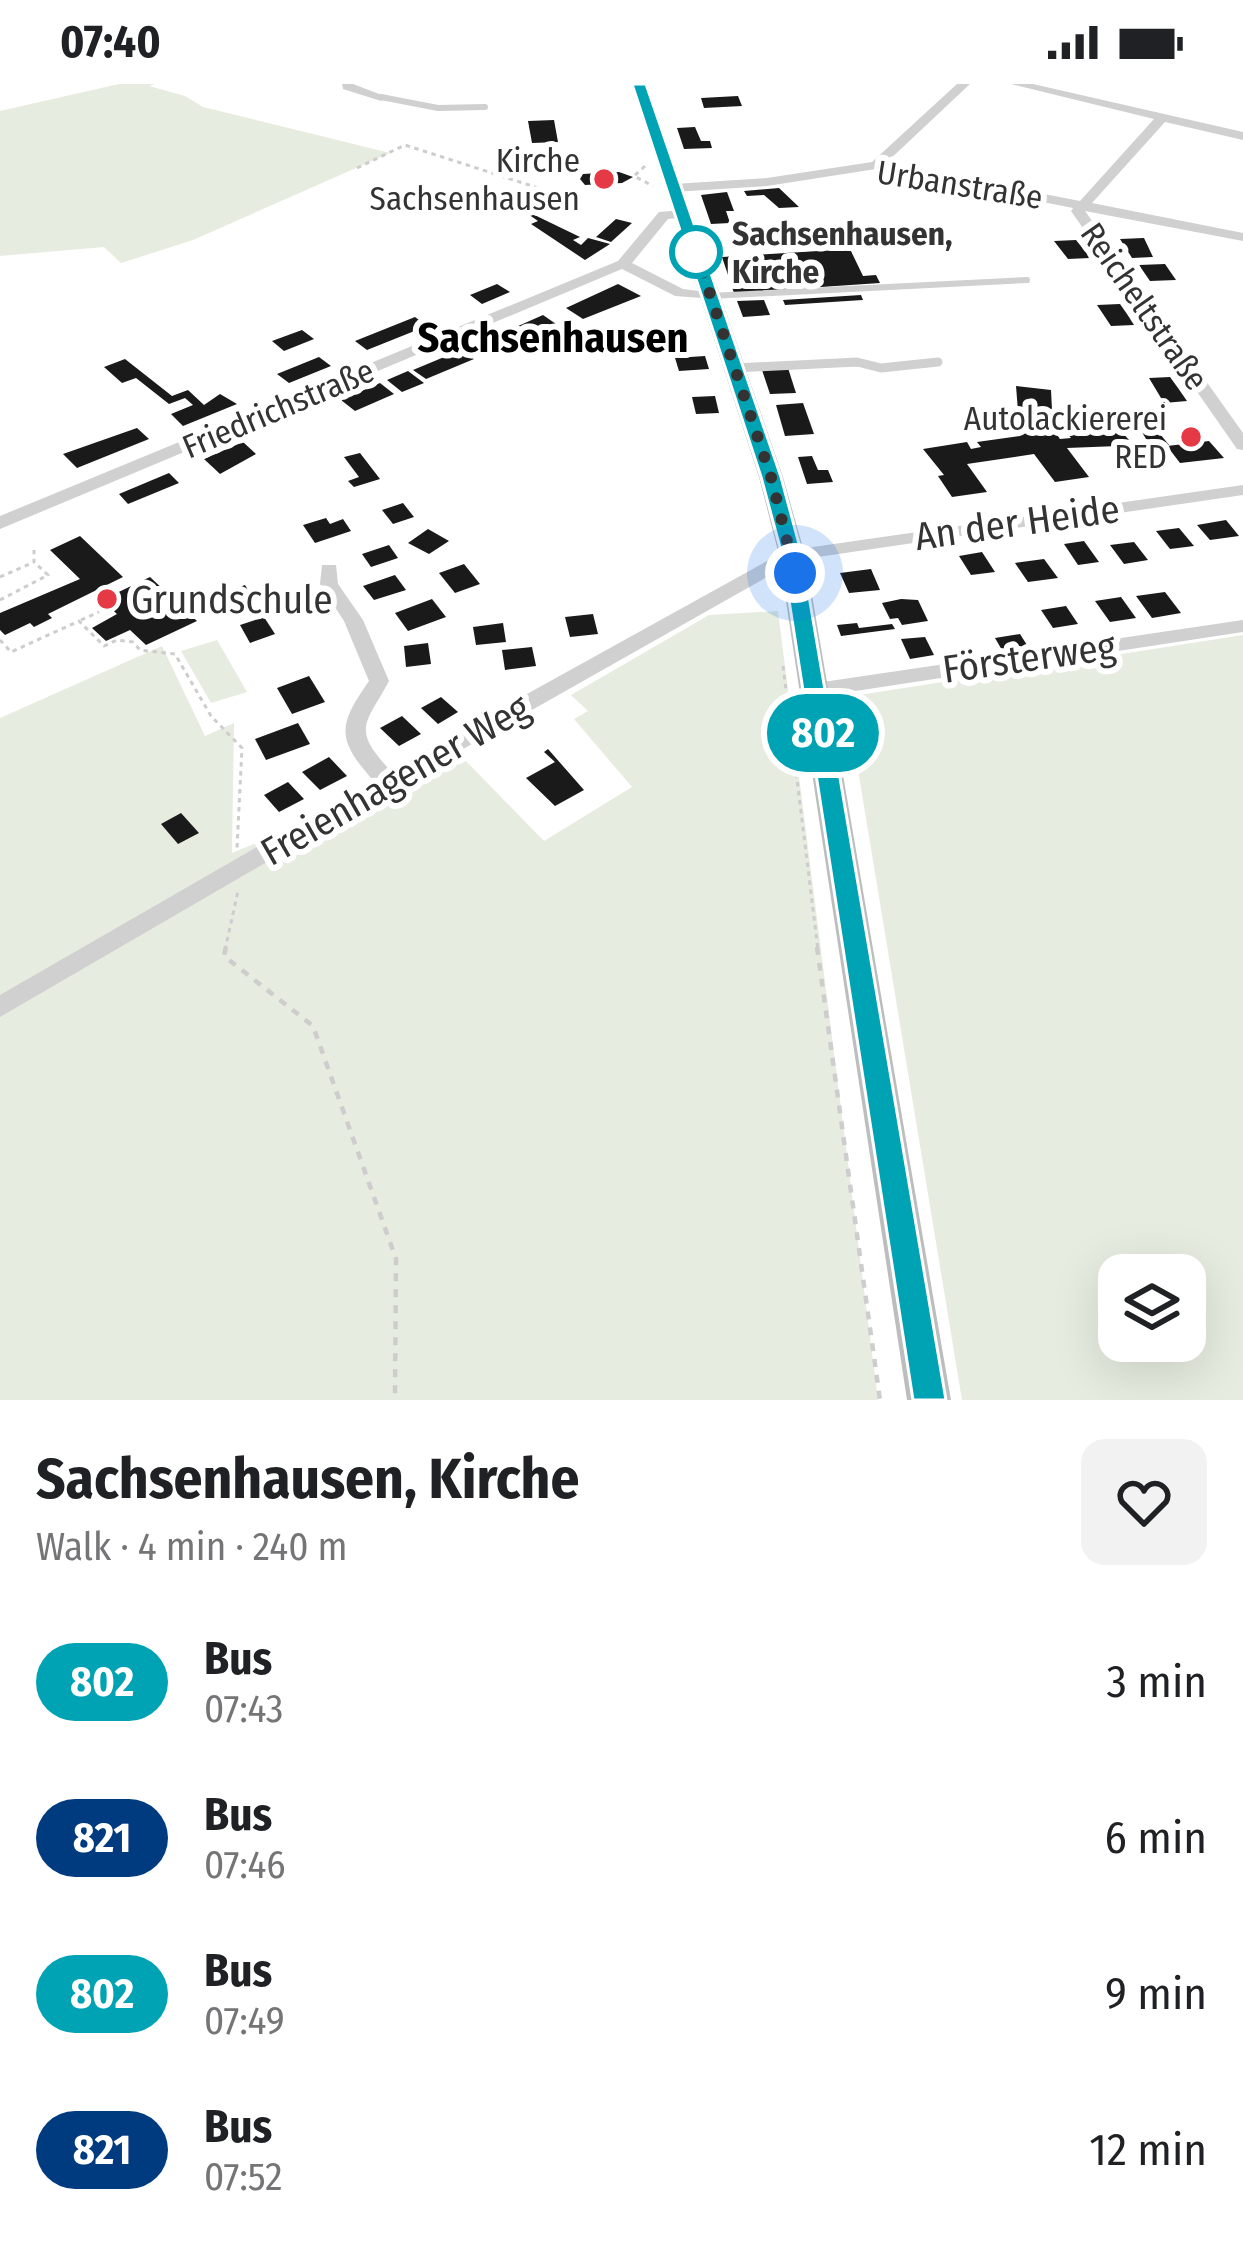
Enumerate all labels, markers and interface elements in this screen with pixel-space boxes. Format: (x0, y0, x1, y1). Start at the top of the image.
text: 07:40 (60, 15, 161, 69)
place label: Kirche Sachsenhausen (370, 141, 580, 219)
street label: Urbanstraße (874, 152, 1046, 218)
marker: Kirche Sachsenhausen (591, 166, 617, 192)
place label: Sachsenhausen, Kirche (732, 214, 952, 292)
street label: Reicheltstraße (1072, 215, 1216, 398)
marker: Sachsenhausen, Kirche (671, 227, 721, 277)
district label: Sachsenhausen (417, 313, 689, 363)
street label: Friedrichstraße (177, 351, 380, 467)
place label: Autolackiererei RED (964, 399, 1167, 477)
marker: Autolackiererei RED (1178, 424, 1204, 450)
street label: An der Heide (912, 486, 1122, 560)
your location (765, 543, 825, 603)
place label: Grundschule (131, 577, 332, 623)
marker: Grundschule (94, 586, 120, 612)
street label: Försterweg (940, 623, 1119, 693)
street label: Freienhagener Weg (253, 684, 539, 875)
line badge: 802 (754, 694, 892, 772)
text: 802 (791, 708, 855, 758)
map controls (1098, 1254, 1206, 1362)
button: layers (1098, 1254, 1206, 1362)
button: heart (1081, 1439, 1207, 1565)
text: Sachsenhausen, Kirche (36, 1445, 579, 1513)
text: Walk · 4 min · 240 m (36, 1524, 348, 1570)
text: Bus (204, 1632, 272, 1686)
text: 3 min (1106, 1655, 1207, 1709)
text: 802 (70, 1657, 134, 1707)
text: 07:43 (204, 1686, 283, 1732)
text: Bus (204, 1788, 272, 1842)
text: 6 min (1104, 1811, 1207, 1865)
text: 821 (73, 1813, 131, 1863)
text: 07:46 (204, 1842, 286, 1888)
text: Bus (204, 1944, 272, 1998)
text: 9 min (1105, 1967, 1207, 2021)
text: 802 (70, 1969, 134, 2019)
text: 07:49 (204, 1998, 285, 2044)
text: Bus (204, 2100, 272, 2154)
text: 12 min (1089, 2123, 1207, 2177)
text: 821 (73, 2125, 131, 2175)
text: 07:52 (204, 2154, 283, 2200)

